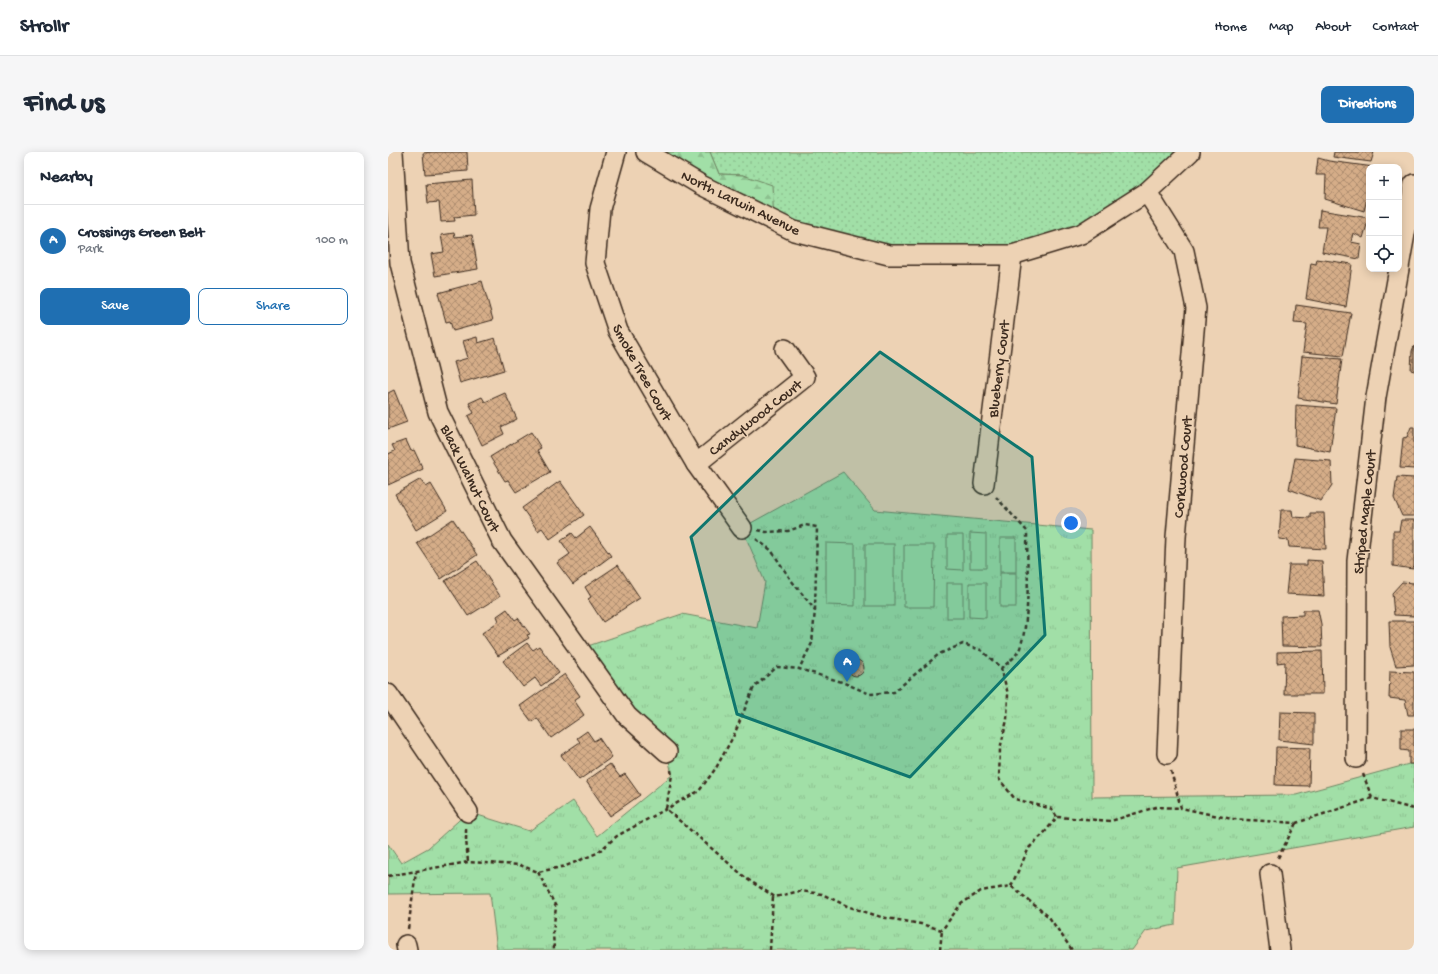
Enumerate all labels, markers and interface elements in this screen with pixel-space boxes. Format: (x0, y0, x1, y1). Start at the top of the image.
text: Strollr (20, 16, 68, 39)
text: Home (1215, 19, 1247, 36)
text: Map (1269, 19, 1293, 36)
text: About (1315, 19, 1351, 36)
text: Contact (1373, 19, 1418, 36)
button: Directions (1321, 86, 1414, 123)
text: Find us (24, 88, 104, 121)
map controls (1366, 164, 1402, 272)
button: + (1366, 164, 1402, 200)
street label: North Larwin Avenue (678, 167, 803, 241)
text: Nearby (40, 168, 93, 188)
button: − (1366, 200, 1402, 236)
text: Crossings Green Belt (78, 224, 204, 242)
text: A (49, 233, 57, 248)
text: 100 m (316, 233, 348, 248)
button: locate (1366, 236, 1402, 272)
text: Park (78, 242, 103, 257)
button: Save (40, 288, 190, 325)
button: Share (198, 288, 348, 325)
street label: Blueberry Court (985, 318, 1015, 420)
street label: Smoke Tree Court (607, 321, 676, 426)
street label: Candywood Court (706, 375, 808, 461)
street label: Corkwood Court (1171, 414, 1198, 519)
street label: Black Walnut Court (435, 421, 504, 537)
street label: Striped Maple Court (1351, 448, 1382, 575)
your location (1061, 513, 1081, 533)
pin: A (834, 649, 860, 682)

